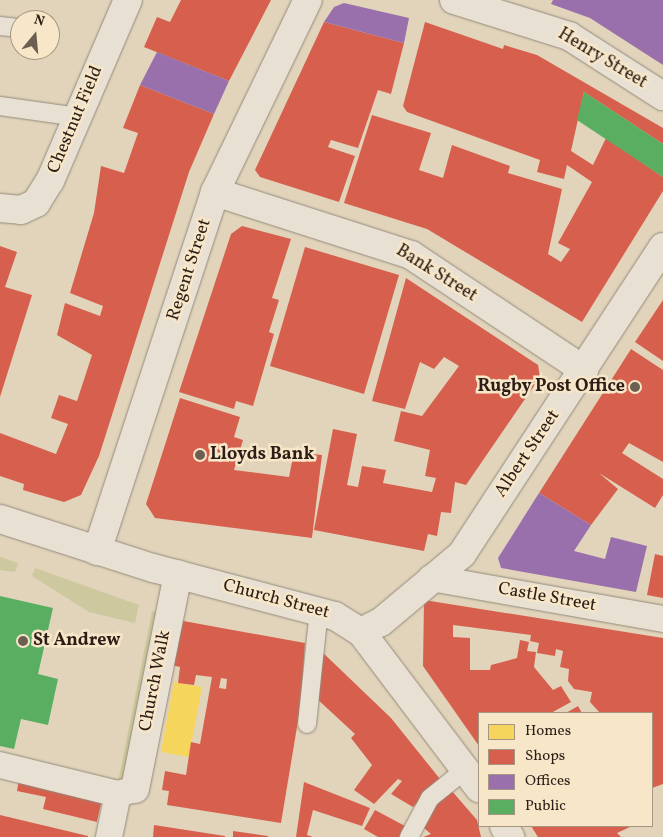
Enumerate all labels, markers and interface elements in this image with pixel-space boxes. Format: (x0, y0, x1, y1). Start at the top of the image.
north arrow (10, 10, 60, 60)
text: N (32, 11, 47, 32)
street label: Henry Street (553, 24, 651, 94)
street label: Chestnut Field (44, 63, 108, 177)
street label: Regent Street (163, 216, 217, 324)
street label: Bank Street (391, 241, 481, 307)
place label: Rugby Post Office (477, 376, 625, 398)
marker: Rugby Post Office (629, 381, 641, 393)
street label: Albert Street (491, 406, 565, 502)
place label: Lloyds Bank (210, 444, 314, 466)
marker: Lloyds Bank (194, 449, 206, 461)
street label: Church Street (220, 575, 332, 625)
street label: Castle Street (496, 579, 598, 617)
street label: Church Walk (136, 628, 176, 734)
place label: St Andrew (33, 630, 120, 652)
marker: St Andrew (17, 635, 29, 647)
legend (478, 712, 653, 827)
text: Homes (525, 721, 571, 742)
text: Shops (525, 746, 565, 767)
text: Offices (525, 771, 570, 792)
text: Public (525, 796, 566, 817)

